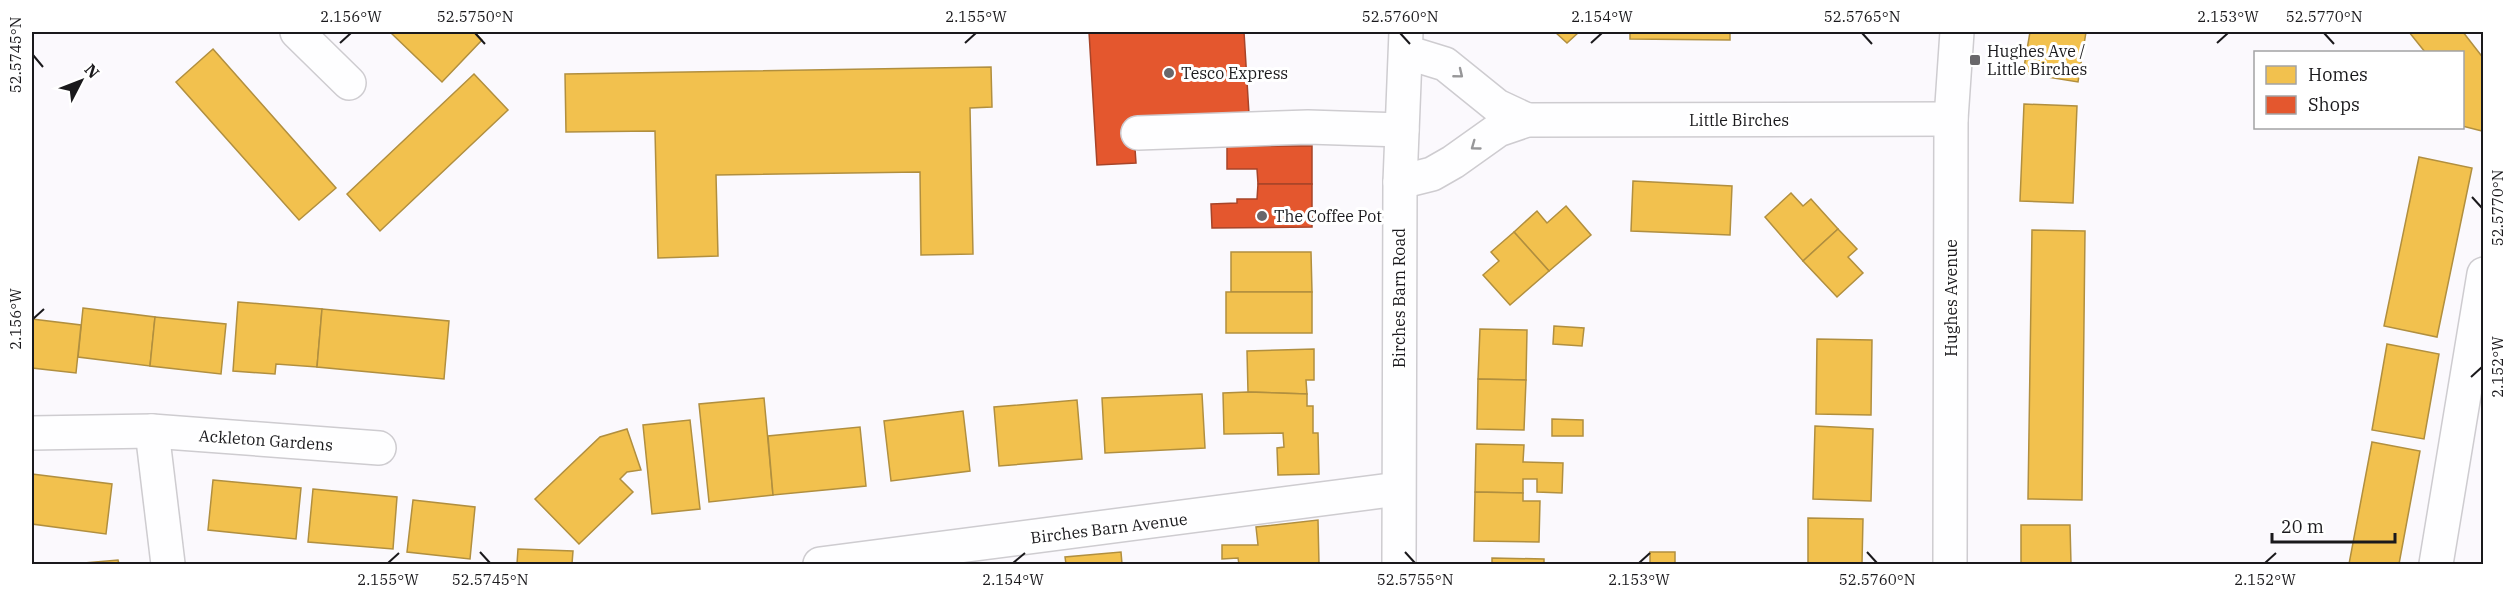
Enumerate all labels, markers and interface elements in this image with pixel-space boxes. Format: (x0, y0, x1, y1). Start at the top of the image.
text: 2.156°W (320, 7, 382, 26)
text: 52.5750°N (437, 7, 513, 26)
text: 2.155°W (945, 7, 1007, 26)
text: 52.5760°N (1362, 7, 1438, 26)
text: 2.154°W (1571, 7, 1633, 26)
text: 52.5765°N (1824, 7, 1900, 26)
text: 2.153°W (2197, 7, 2259, 26)
text: 52.5770°N (2286, 7, 2362, 26)
text: 52.5745°N (6, 17, 25, 93)
place label: Hughes Ave / Little Birches (1987, 41, 2087, 79)
north arrow (51, 51, 111, 111)
legend (2254, 51, 2464, 129)
marker: Hughes Ave / Little Birches (1968, 53, 1982, 67)
text: N (80, 60, 104, 82)
place label: Tesco Express (1181, 63, 1288, 83)
text: Homes (2308, 63, 2368, 86)
marker: Tesco Express (1162, 66, 1176, 80)
one-way arrow (1452, 67, 1463, 78)
text: Shops (2308, 93, 2360, 116)
street label: Little Birches (1689, 110, 1789, 130)
one-way arrow (1471, 138, 1482, 149)
text: 52.5770°N (2488, 170, 2507, 246)
place label: The Coffee Pot (1274, 206, 1382, 226)
marker: The Coffee Pot (1255, 209, 1269, 223)
street label: Birches Barn Road (1389, 228, 1409, 368)
street label: Hughes Avenue (1941, 239, 1961, 357)
text: 2.156°W (6, 288, 25, 350)
text: 2.152°W (2488, 336, 2507, 398)
street label: Ackleton Gardens (198, 425, 334, 455)
scale bar (2272, 506, 2395, 544)
street label: Birches Barn Avenue (1029, 508, 1189, 548)
text: 20 m (2281, 515, 2324, 538)
text: 2.155°W (357, 570, 419, 589)
text: 52.5745°N (452, 570, 528, 589)
text: 2.154°W (982, 570, 1044, 589)
text: 52.5755°N (1377, 570, 1453, 589)
text: 2.153°W (1608, 570, 1670, 589)
text: 52.5760°N (1839, 570, 1915, 589)
text: 2.152°W (2234, 570, 2296, 589)

